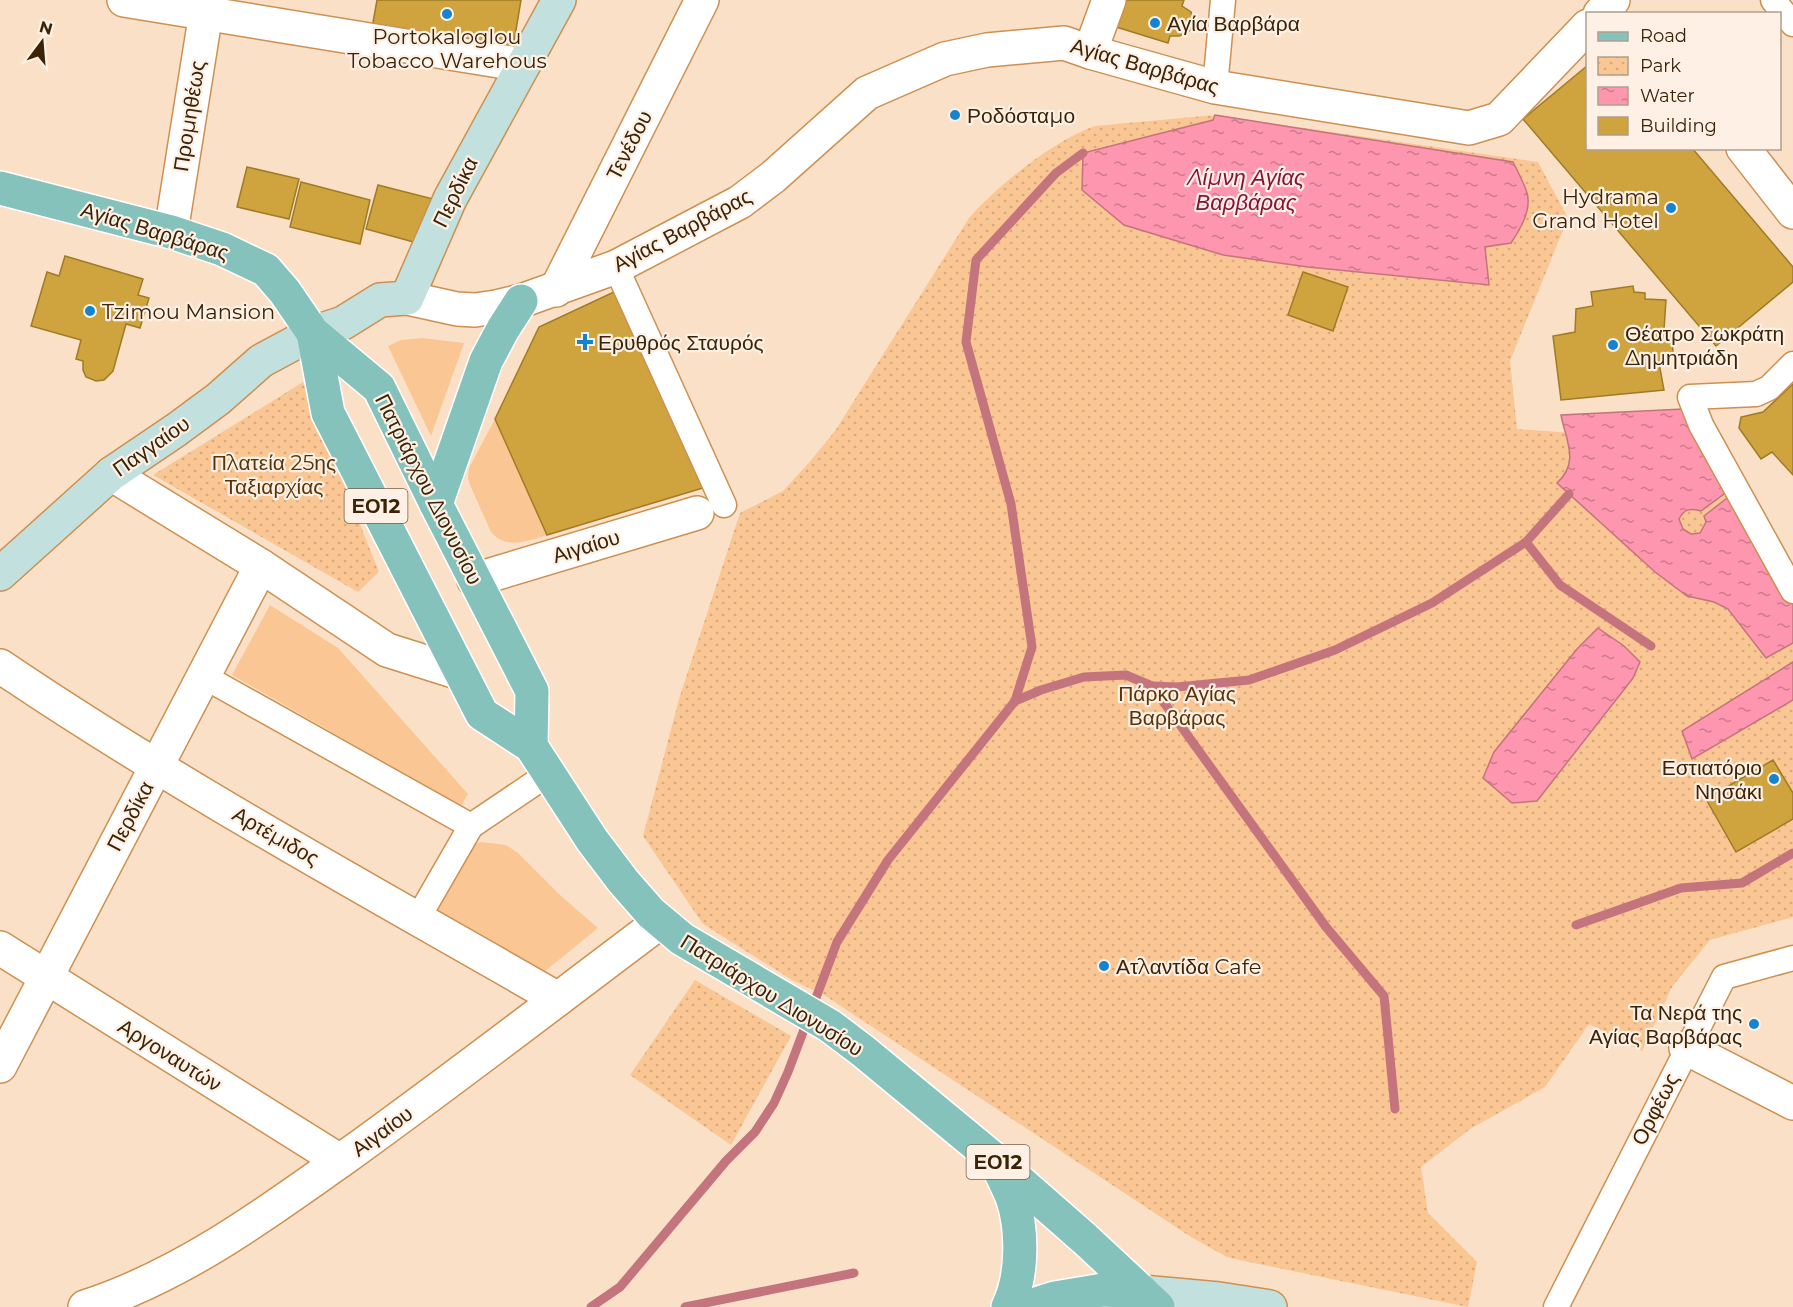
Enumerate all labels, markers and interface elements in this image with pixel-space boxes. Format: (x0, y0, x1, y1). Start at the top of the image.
marker: Portokaloglou Tobacco Warehous (440, 7, 454, 21)
place label: Αγία Βαρβάρα (1167, 11, 1300, 36)
north arrow (12, 12, 72, 72)
legend (1586, 12, 1781, 150)
marker: Αγία Βαρβάρα (1148, 16, 1162, 30)
text: N (37, 17, 55, 39)
place label: Portokaloglou Tobacco Warehous (347, 24, 547, 73)
text: Road (1640, 25, 1687, 47)
street label: Αγίας Βαρβάρας (1068, 33, 1222, 99)
text: Park (1640, 55, 1681, 77)
street label: Προμηθέως (168, 59, 210, 173)
text: Water (1640, 85, 1695, 107)
place label: Ροδόσταμο (967, 103, 1075, 128)
street label: Τενέδου (601, 106, 657, 184)
marker: Ροδόσταμο (948, 108, 962, 122)
text: Building (1640, 115, 1717, 137)
street label: Περδίκα (427, 153, 483, 231)
water label: Λίμνη Αγίας Βαρβάρας (1185, 164, 1305, 216)
street label: Αγίας Βαρβάρας (609, 183, 755, 277)
place label: Hydrama Grand Hotel (1532, 184, 1659, 233)
street label: Αγίας Βαρβάρας (78, 197, 232, 265)
marker: Hydrama Grand Hotel (1664, 201, 1678, 215)
place label: Tzimou Mansion (102, 299, 275, 324)
marker: Tzimou Mansion (83, 304, 97, 318)
place label: Θέατρο Σωκράτη Δημητριάδη (1625, 321, 1784, 370)
place label: Ερυθρός Σταυρός (598, 330, 764, 355)
marker: Ερυθρός Σταυρός (576, 333, 594, 351)
marker: Θέατρο Σωκράτη Δημητριάδη (1606, 338, 1620, 352)
street label: Πατριάρχου Διονυσίου (370, 390, 488, 588)
street label: Παγγαίου (108, 410, 194, 482)
park label: Πλατεία 25ης Ταξιαρχίας (212, 450, 336, 499)
road number: ΕΟ12 (344, 489, 407, 523)
street label: Αιγαίου (549, 524, 623, 568)
park label: Πάρκο Αγίας Βαρβάρας (1118, 681, 1236, 730)
place label: Εστιατόριο Νησάκι (1662, 755, 1762, 804)
marker: Εστιατόριο Νησάκι (1767, 772, 1781, 786)
street label: Περδίκα (101, 777, 159, 855)
street label: Αρτέμιδος (228, 801, 324, 871)
street label: Πατριάρχου Διονυσίου (676, 929, 868, 1061)
place label: Ατλαντίδα Cafe (1116, 954, 1261, 979)
marker: Ατλαντίδα Cafe (1097, 959, 1111, 973)
place label: Τα Νερά της Αγίας Βαρβάρας (1589, 1000, 1742, 1049)
street label: Αργοναυτών (114, 1013, 226, 1097)
marker: Τα Νερά της Αγίας Βαρβάρας (1747, 1017, 1761, 1031)
street label: Ορφέως (1626, 1069, 1684, 1149)
street label: Αιγαίου (347, 1101, 417, 1161)
road number: ΕΟ12 (966, 1145, 1030, 1179)

